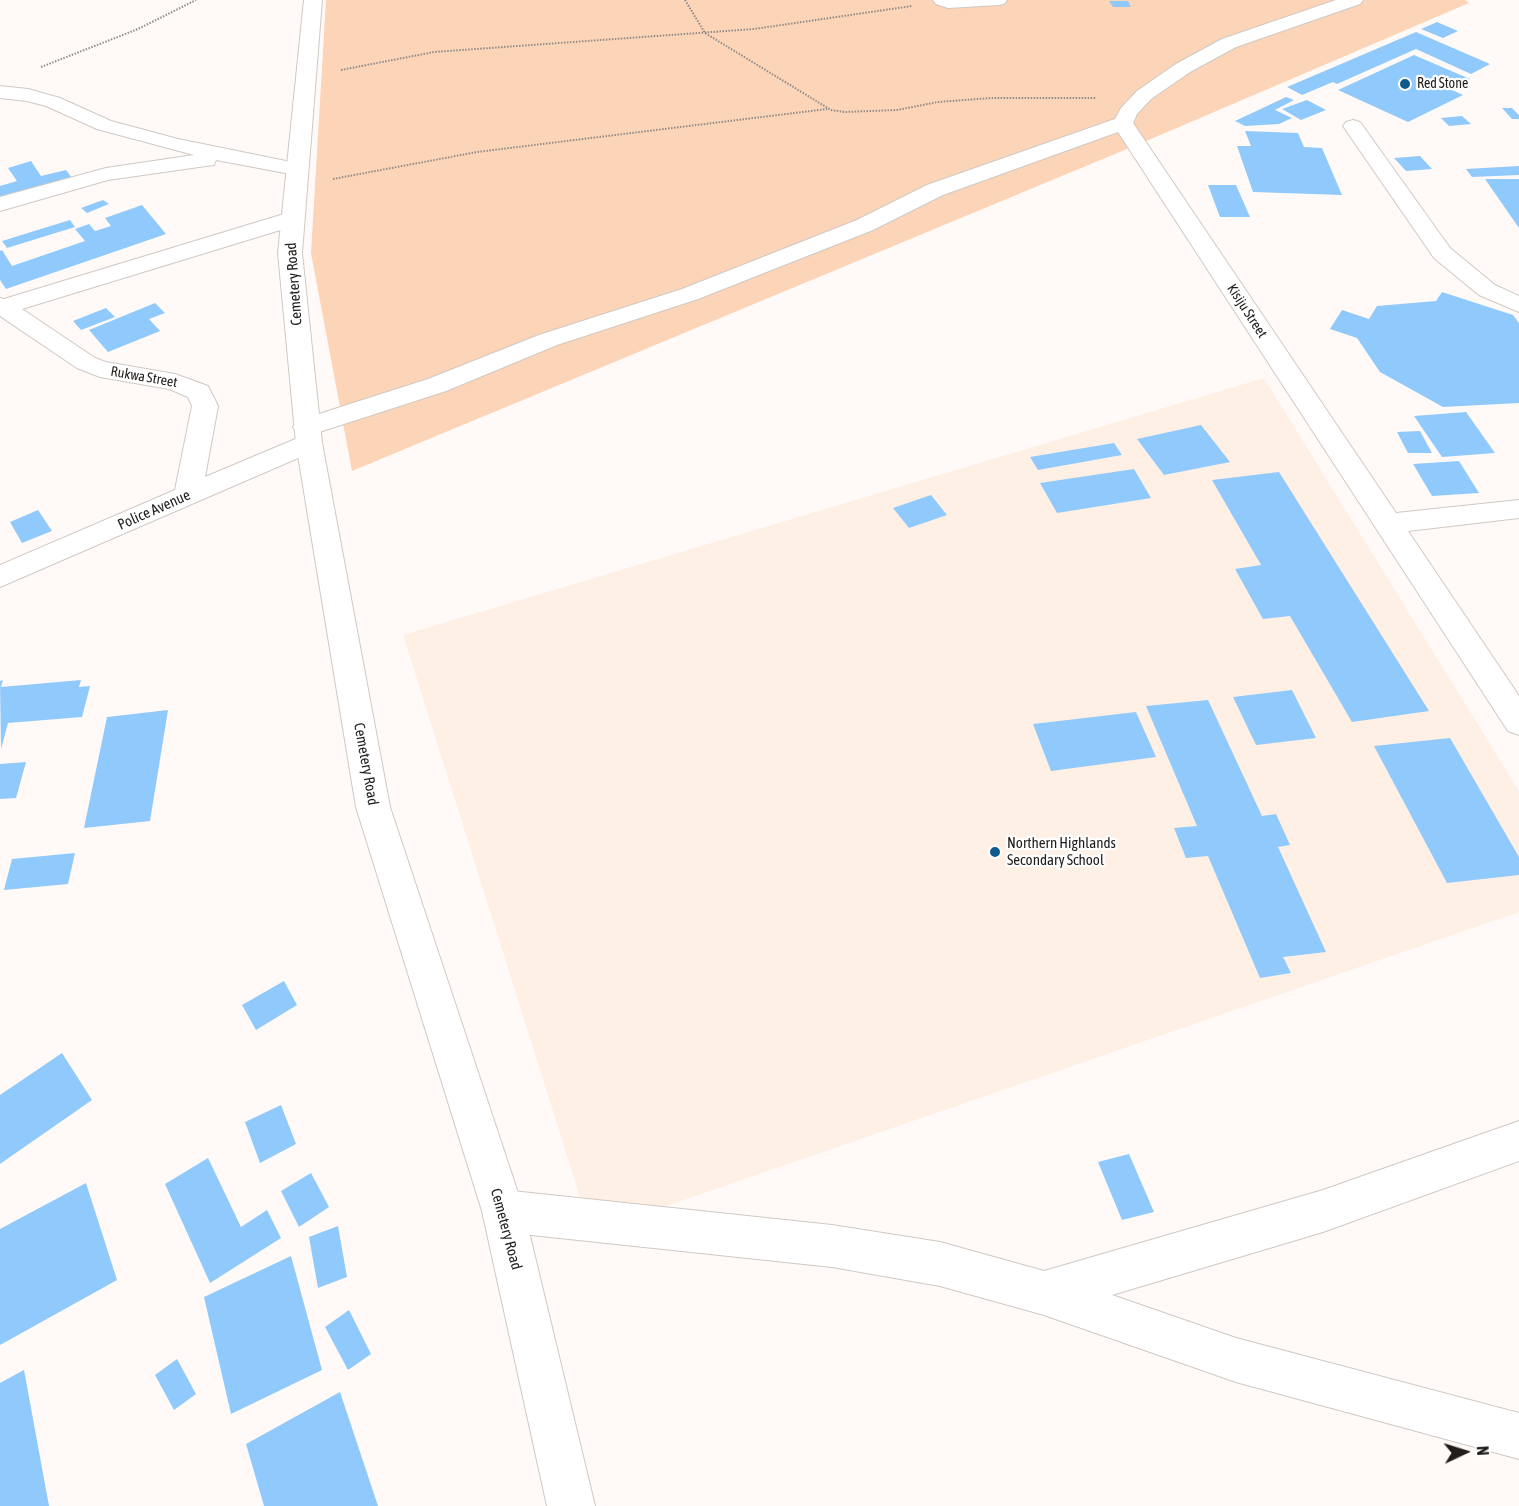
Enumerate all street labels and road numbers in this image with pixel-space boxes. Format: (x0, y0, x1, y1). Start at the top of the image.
street label: Cemetery Road (282, 242, 306, 326)
street label: Kisiju Street (1223, 281, 1271, 341)
street label: Rukwa Street (109, 363, 179, 391)
street label: Police Avenue (115, 486, 193, 534)
street label: Cemetery Road (350, 721, 382, 807)
street label: Cemetery Road (487, 1186, 525, 1272)

